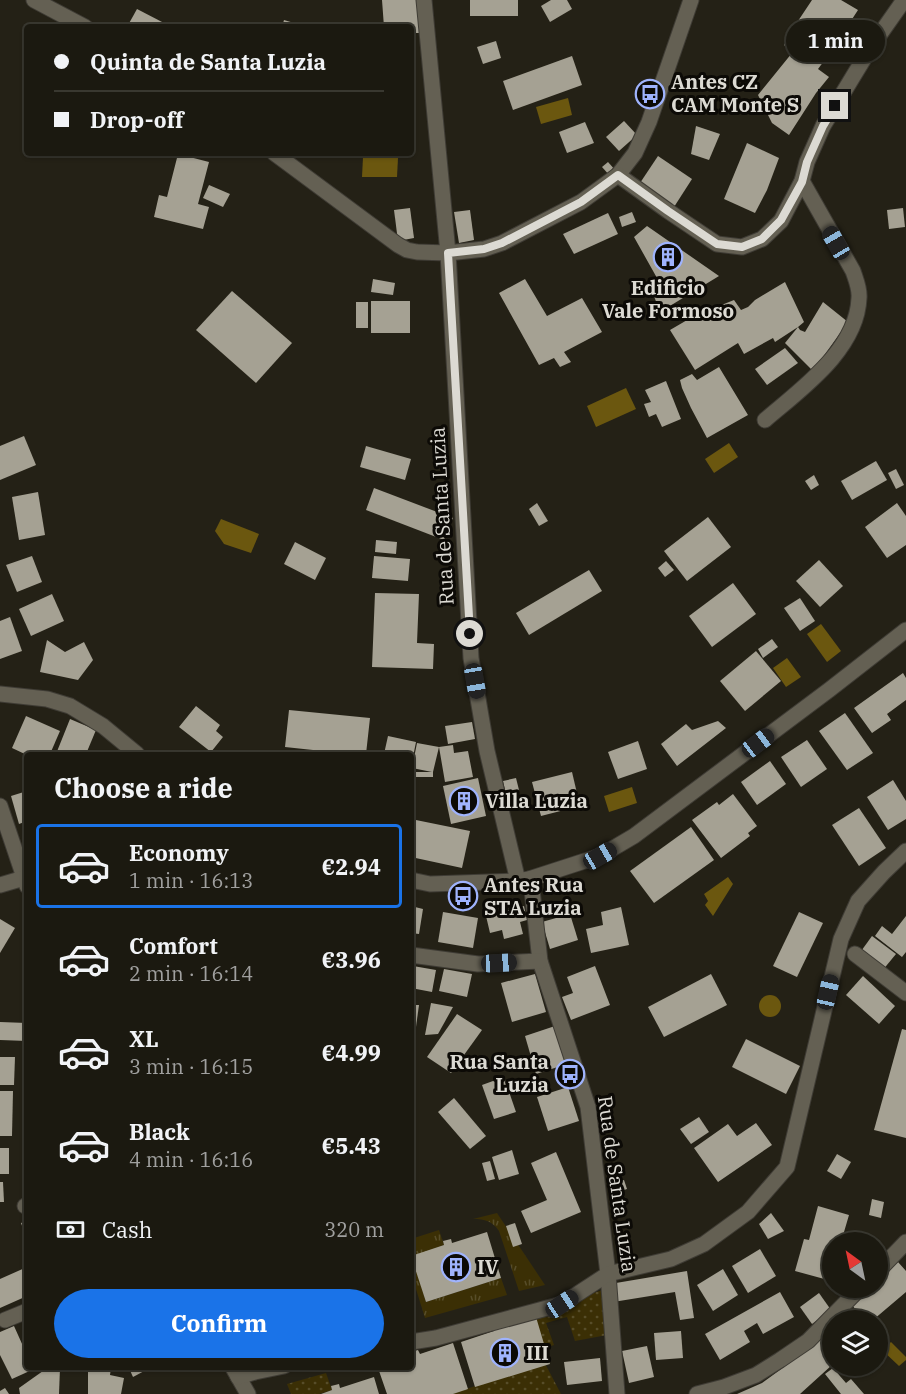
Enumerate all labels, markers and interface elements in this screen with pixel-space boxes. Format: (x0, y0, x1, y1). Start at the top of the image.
callout: 1 min (786, 19, 884, 61)
text: 1 min (808, 27, 864, 54)
text: Quinta de Santa Luzia (90, 47, 326, 76)
place label: Antes CZ CAM Monte S (671, 68, 799, 118)
bus stop icon: Antes CZ CAM Monte S (634, 78, 666, 110)
route end (821, 92, 848, 119)
text: Drop-off (90, 105, 184, 134)
car (819, 223, 853, 263)
building icon: Edificio Vale Formoso (652, 241, 684, 273)
place label: Edificio Vale Formoso (602, 274, 734, 324)
street label: Rua de Santa Luzia (423, 426, 460, 606)
route start (456, 620, 483, 647)
car (463, 662, 487, 700)
car (738, 725, 778, 761)
text: Choose a ride (54, 770, 233, 805)
building icon: Villa Luzia (448, 785, 480, 817)
place label: Villa Luzia (485, 787, 588, 814)
text: Economy (129, 838, 229, 867)
icon: car (57, 839, 111, 893)
car (580, 839, 620, 873)
text: €2.94 (322, 852, 381, 881)
text: 1 min · 16:13 (129, 867, 253, 894)
place label: Antes Rua STA Luzia (484, 871, 584, 921)
bus stop icon: Antes Rua STA Luzia (447, 880, 479, 912)
text: Comfort (129, 931, 218, 960)
icon: car (57, 932, 111, 986)
text: €3.96 (322, 945, 381, 974)
car (481, 953, 517, 973)
text: 2 min · 16:14 (129, 960, 253, 987)
car (815, 972, 841, 1012)
text: XL (129, 1024, 159, 1053)
icon: car (57, 1025, 111, 1079)
text: €4.99 (322, 1038, 381, 1067)
place label: Rua Santa Luzia (449, 1048, 549, 1098)
text: 3 min · 16:15 (129, 1053, 253, 1080)
bus stop icon: Rua Santa Luzia (554, 1058, 586, 1090)
street label: Rua de Santa Luzia (592, 1094, 643, 1274)
text: Black (129, 1117, 190, 1146)
icon: car (57, 1118, 111, 1172)
text: €5.43 (322, 1131, 381, 1160)
text: 4 min · 16:16 (129, 1146, 253, 1173)
icon: cash (54, 1213, 87, 1246)
text: Cash (102, 1215, 153, 1244)
text: 320 m (324, 1216, 384, 1243)
north arrow (822, 1232, 888, 1298)
map controls (822, 1232, 888, 1376)
building icon: IV (440, 1251, 472, 1283)
place label: IV (477, 1253, 499, 1280)
car (542, 1287, 582, 1321)
button: Confirm (54, 1289, 384, 1358)
button: layers (822, 1310, 888, 1376)
building icon: III (489, 1337, 521, 1369)
place label: III (526, 1339, 549, 1366)

